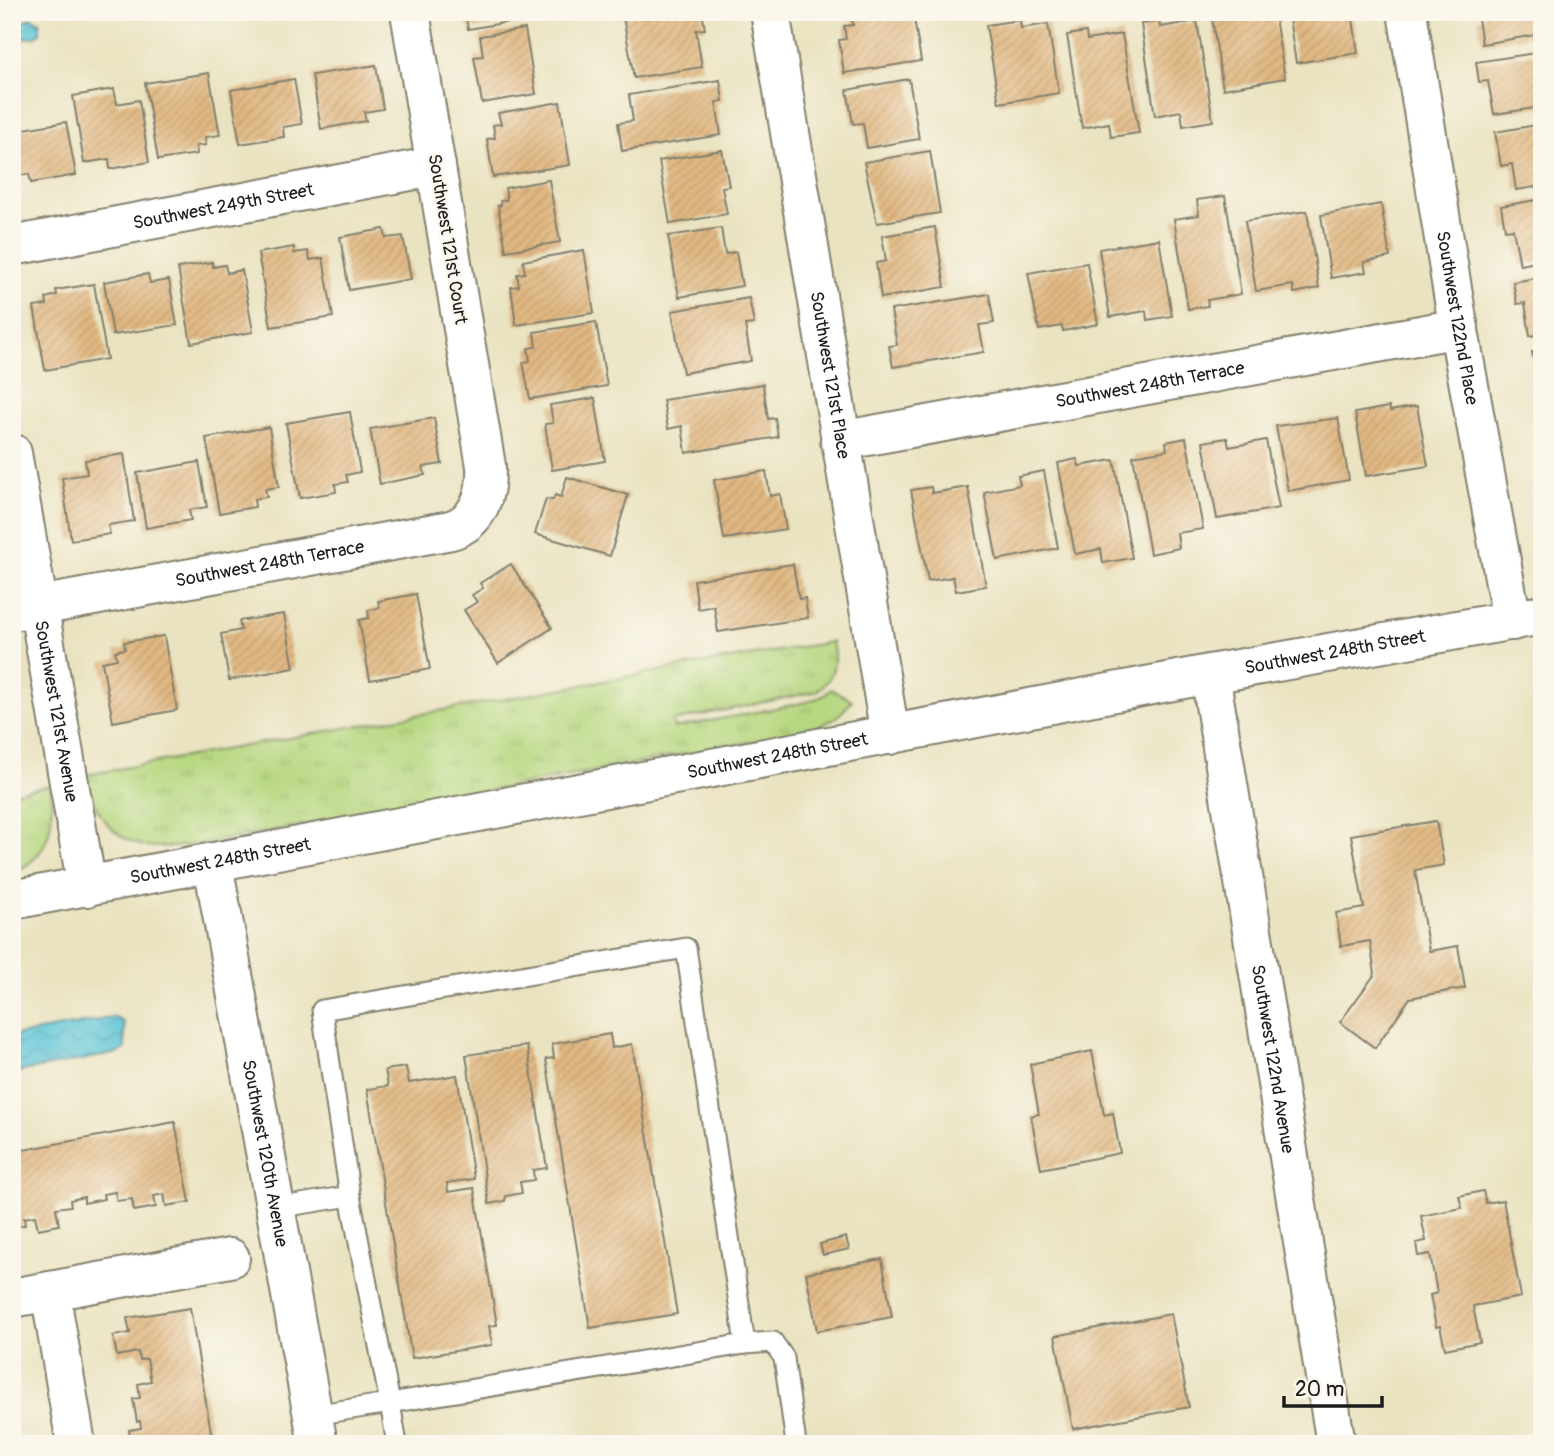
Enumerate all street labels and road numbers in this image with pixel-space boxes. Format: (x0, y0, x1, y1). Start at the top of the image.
street label: Southwest 121st Court (423, 152, 472, 327)
street label: Southwest 249th Street (131, 178, 316, 235)
street label: Southwest 122nd Place (1431, 229, 1483, 407)
street label: Southwest 121st Place (805, 290, 855, 461)
street label: Southwest 248th Terrace (1054, 356, 1246, 413)
street label: Southwest 248th Terrace (173, 535, 366, 593)
street label: Southwest 121st Avenue (29, 619, 83, 804)
street label: Southwest 248th Street (1243, 625, 1428, 680)
street label: Southwest 248th Street (685, 728, 870, 784)
street label: Southwest 248th Street (128, 833, 313, 889)
street label: Southwest 122nd Avenue (1246, 963, 1299, 1155)
street label: Southwest 120th Avenue (237, 1058, 293, 1249)

